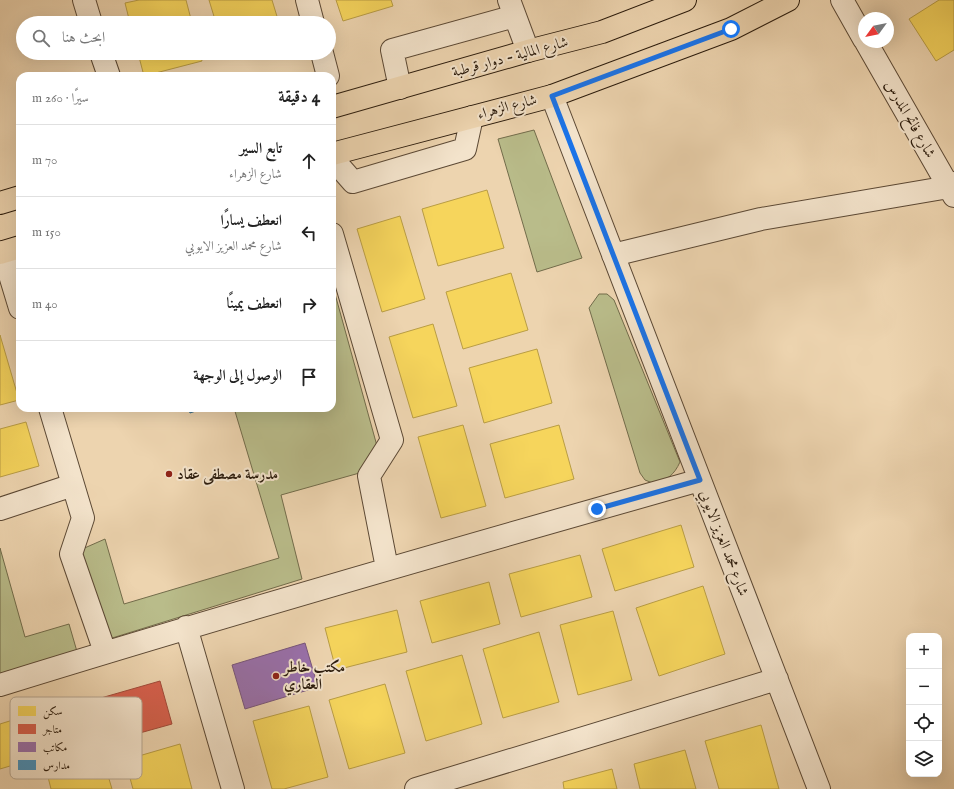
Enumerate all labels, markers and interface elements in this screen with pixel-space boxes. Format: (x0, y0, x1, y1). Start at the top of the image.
north arrow (858, 12, 894, 48)
search box (16, 16, 336, 60)
route start (722, 20, 740, 38)
icon: search (30, 27, 52, 49)
text: ابحث هنا (62, 28, 105, 47)
street label: شارع المالية - دوار قرطبة (450, 32, 571, 85)
street label: شارع فاتح المدرس (877, 77, 940, 163)
text: 4 دقيقة (278, 87, 320, 108)
text: سيرًا · 260 m (32, 90, 89, 107)
street label: شارع الزهراء (475, 90, 540, 127)
text: تابع السير (240, 139, 282, 158)
icon: ahead (298, 150, 320, 172)
text: 70 m (32, 152, 57, 169)
text: شارع الزهراء (229, 166, 282, 183)
text: انعطف يسارًا (220, 211, 282, 230)
icon: left (298, 222, 320, 244)
text: 150 m (32, 224, 61, 241)
text: شارع محمد العزيز الايوبي (185, 238, 282, 255)
text: انعطف يمينًا (226, 294, 282, 313)
icon: right (298, 294, 320, 316)
text: 40 m (32, 296, 58, 313)
text: الوصول إلى الوجهة (193, 366, 282, 385)
icon: arrive (298, 366, 320, 388)
place label: مدرسة مصطفى عقاد (177, 465, 278, 485)
marker: مدرسة مصطفى عقاد (164, 469, 174, 479)
street label: شارع محمد العزيز الايوبي (692, 487, 753, 600)
route end (588, 500, 606, 518)
map controls (906, 633, 942, 777)
button: + (906, 633, 942, 669)
place label: مكتب خاطر العقاري (282, 658, 345, 696)
button: − (906, 669, 942, 705)
marker: مكتب خاطر العقاري (271, 671, 281, 681)
legend (10, 697, 142, 779)
text: سكن (43, 705, 62, 720)
button: locate (906, 705, 942, 741)
text: متاجر (42, 723, 62, 737)
text: مكاتب (43, 741, 67, 755)
button: layers (906, 741, 942, 777)
text: مدارس (43, 759, 70, 773)

